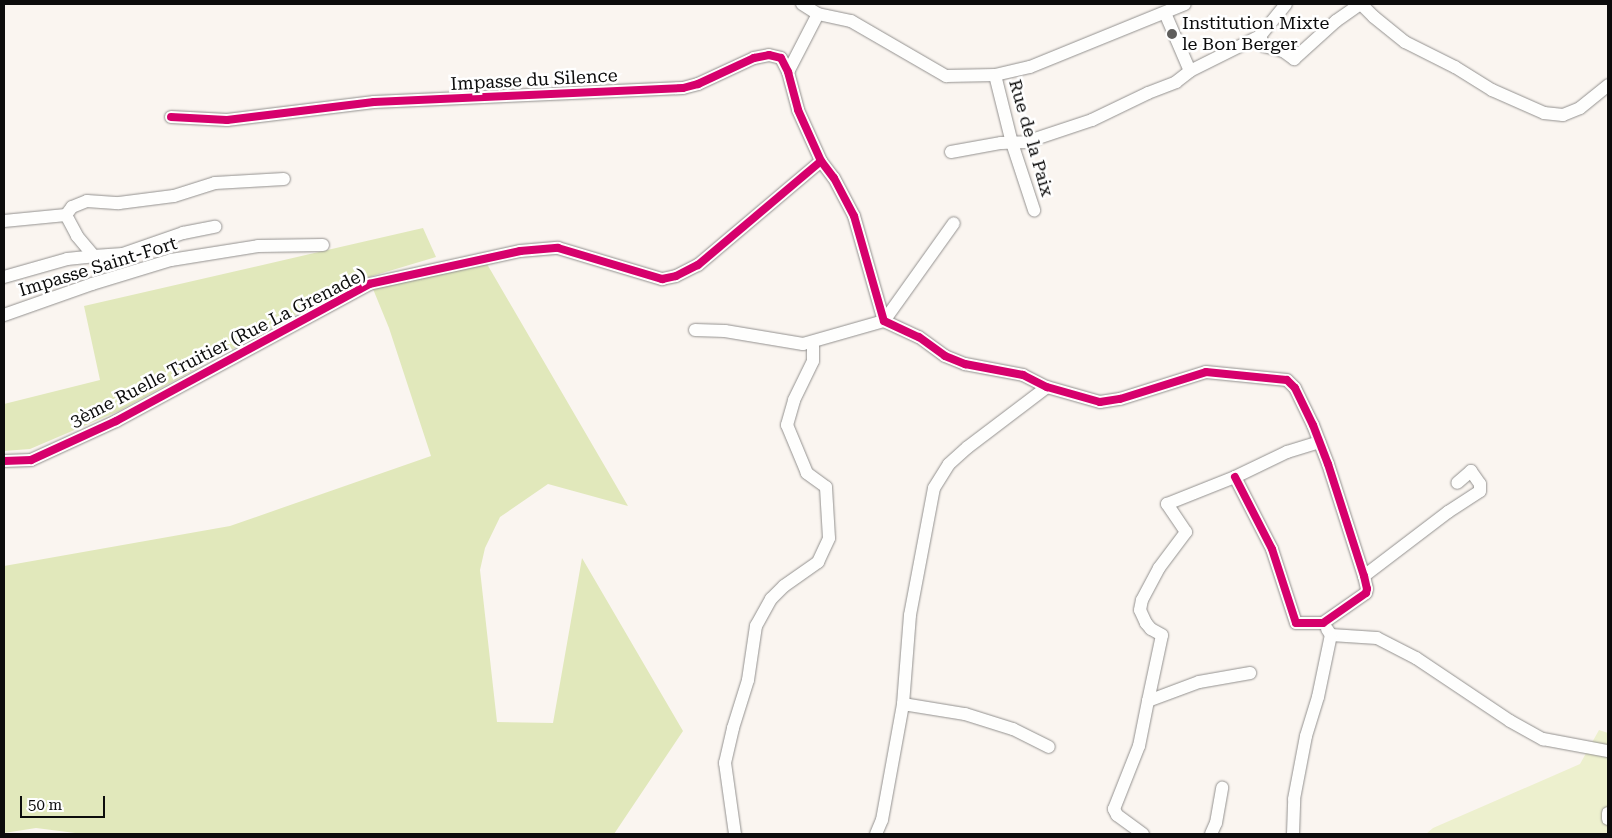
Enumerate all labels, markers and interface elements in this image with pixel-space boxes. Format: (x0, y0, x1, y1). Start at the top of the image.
place label: Institution Mixte le Bon Berger (1182, 13, 1329, 56)
marker: Institution Mixte le Bon Berger (1166, 28, 1178, 40)
street label: Impasse du Silence (450, 65, 618, 95)
street label: Rue de la Paix (1004, 77, 1058, 199)
street label: Impasse Saint-Fort (16, 233, 180, 301)
street label: 3ème Ruelle Truitier (Rue La Grenade) (67, 264, 369, 432)
scale bar (22, 786, 108, 818)
text: 50 m (28, 796, 62, 814)

